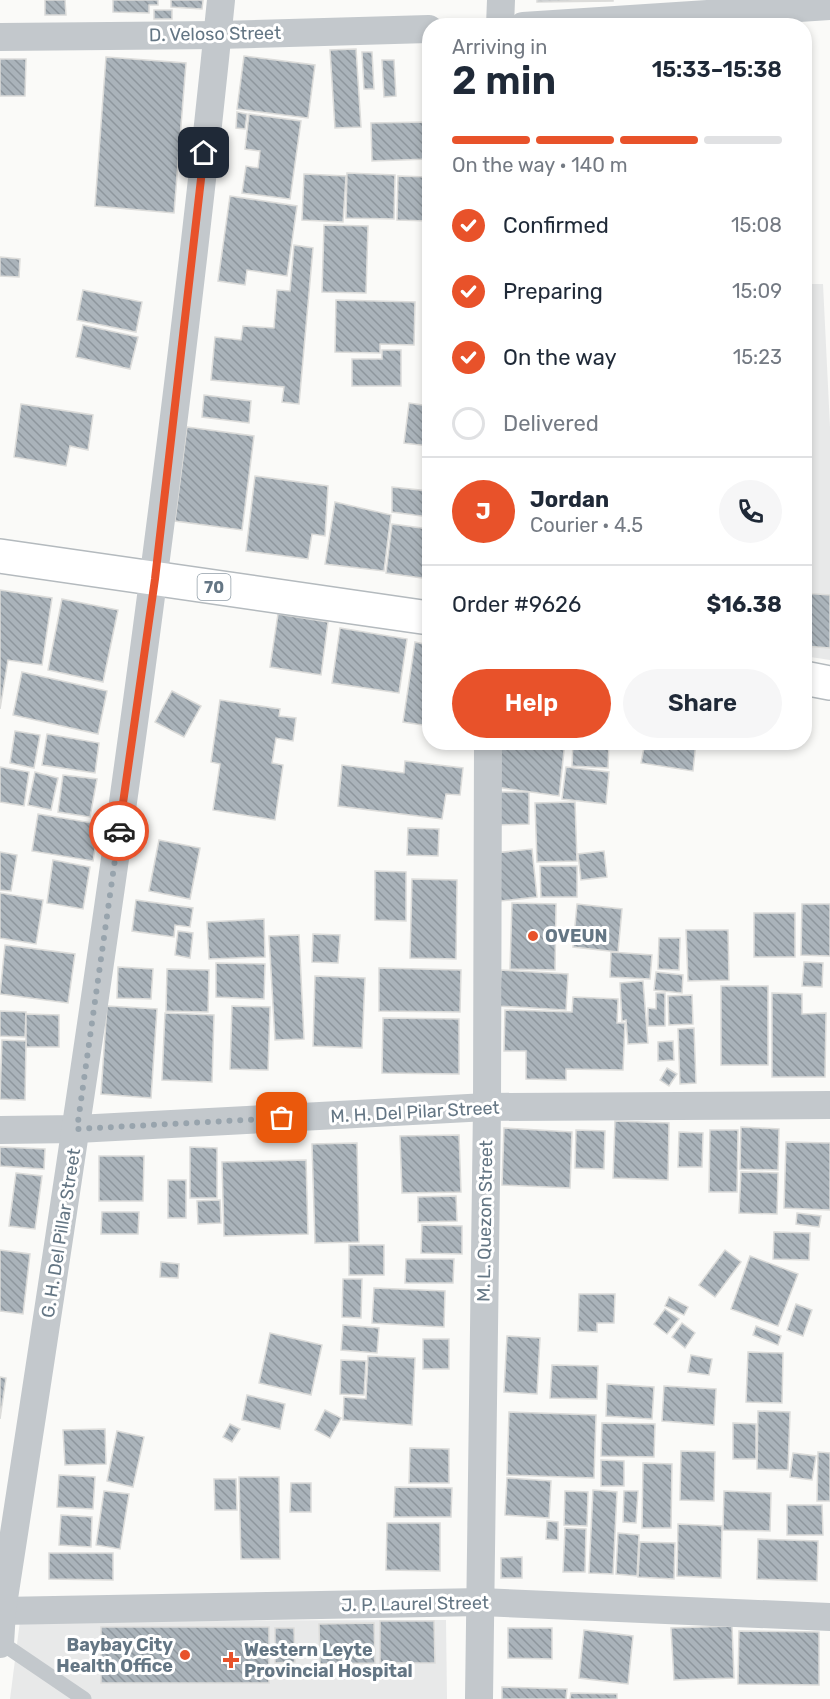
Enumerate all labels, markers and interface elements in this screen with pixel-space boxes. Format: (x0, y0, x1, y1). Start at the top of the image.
street label: D. Veloso Street (149, 22, 281, 46)
text: Arriving in (452, 35, 547, 59)
text: 15:33–15:38 (652, 56, 782, 83)
text: 2 min (452, 58, 556, 104)
pin (178, 127, 229, 178)
icon: home (187, 136, 220, 169)
text: On the way · 140 m (452, 153, 628, 177)
icon: check (452, 209, 485, 242)
text: Confirmed (503, 212, 609, 239)
text: 15:08 (731, 213, 782, 237)
icon: check (452, 275, 485, 308)
text: Preparing (503, 278, 603, 305)
text: 15:09 (732, 279, 782, 303)
icon: check (452, 341, 485, 374)
text: On the way (503, 344, 617, 371)
text: 15:23 (733, 345, 782, 369)
text: Delivered (503, 410, 599, 437)
button: phone (719, 480, 782, 543)
text: Jordan (530, 486, 609, 513)
text: J (476, 498, 491, 525)
text: Courier · 4.5 (530, 513, 643, 537)
road number: 70 (198, 574, 230, 600)
text: Order #9626 (452, 591, 581, 618)
text: $16.38 (706, 591, 782, 618)
button: Help (452, 669, 611, 738)
button: Share (623, 669, 782, 738)
courier (89, 801, 149, 861)
icon: car (103, 815, 136, 848)
place label: OVEUN (545, 925, 607, 947)
marker: OVEUN (526, 929, 540, 943)
pin (256, 1092, 307, 1143)
street label: M. H. Del Pilar Street (330, 1097, 500, 1127)
icon: bag (265, 1101, 298, 1134)
street label: M. L. Quezon Street (473, 1140, 497, 1302)
street label: G. H. Del Pillar Street (37, 1147, 85, 1319)
street label: J. P. Laurel Street (341, 1592, 489, 1616)
place label: Baybay City Health Office (56, 1634, 173, 1677)
place label: Western Leyte Provincial Hospital (244, 1639, 413, 1682)
marker: Baybay City Health Office (178, 1648, 192, 1662)
marker: Western Leyte Provincial Hospital (222, 1651, 240, 1669)

